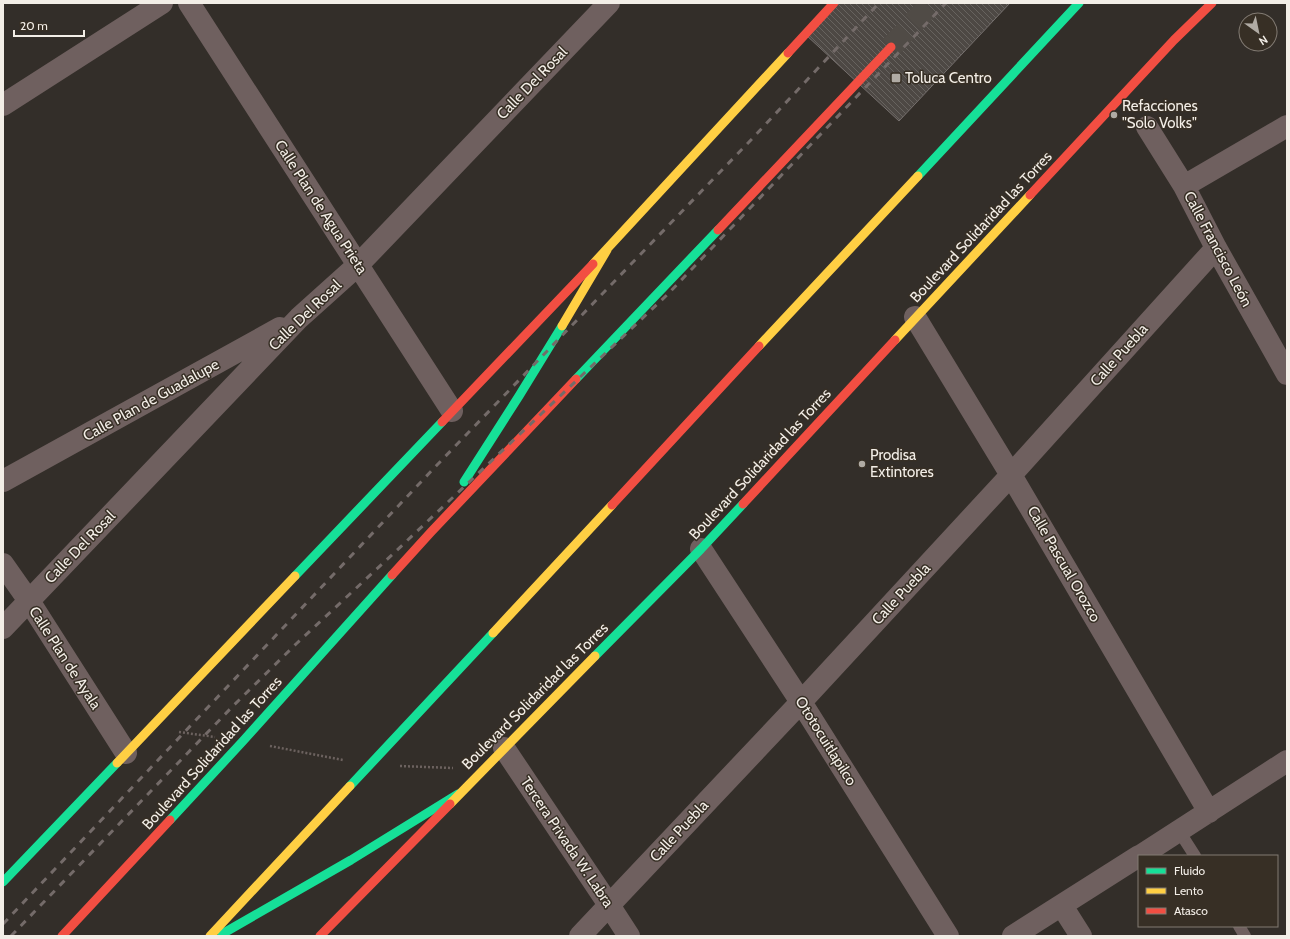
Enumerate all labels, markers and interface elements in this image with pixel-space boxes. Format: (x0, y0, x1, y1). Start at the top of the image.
scale bar (14, 12, 84, 38)
north arrow (1238, 12, 1278, 52)
text: 20 m (20, 18, 48, 33)
text: N (1256, 32, 1271, 48)
street label: Calle Del Rosal (493, 43, 571, 123)
place label: Toluca Centro (905, 69, 992, 87)
marker: Toluca Centro (890, 72, 902, 84)
place label: Refacciones "Solo Volks" (1122, 97, 1198, 132)
marker: Refacciones "Solo Volks" (1109, 110, 1119, 120)
street label: Calle Plan de Agua Prieta (271, 137, 372, 278)
street label: Boulevard Solidaridad las Torres (906, 148, 1056, 306)
street label: Calle Francisco León (1180, 188, 1256, 310)
street label: Calle Del Rosal (265, 276, 345, 354)
street label: Calle Puebla (1086, 320, 1152, 390)
street label: Calle Plan de Guadalupe (80, 355, 222, 445)
street label: Boulevard Solidaridad las Torres (685, 385, 835, 543)
place label: Prodisa Extintores (870, 446, 934, 481)
marker: Prodisa Extintores (857, 459, 867, 469)
street label: Calle Pascual Orozco (1023, 503, 1105, 625)
street label: Calle Del Rosal (41, 507, 119, 587)
street label: Calle Puebla (868, 559, 935, 629)
street label: Calle Plan de Ayala (25, 603, 105, 713)
street label: Boulevard Solidaridad las Torres (458, 619, 612, 773)
street label: Boulevard Solidaridad las Torres (138, 673, 286, 833)
street label: Ototocuitlapilco (791, 693, 861, 789)
street label: Tercera Privada W. Labra (517, 773, 618, 911)
street label: Calle Puebla (646, 796, 713, 866)
legend (1138, 855, 1278, 927)
text: Fluido (1174, 863, 1206, 878)
text: Lento (1174, 883, 1204, 898)
text: Atasco (1174, 903, 1208, 918)

